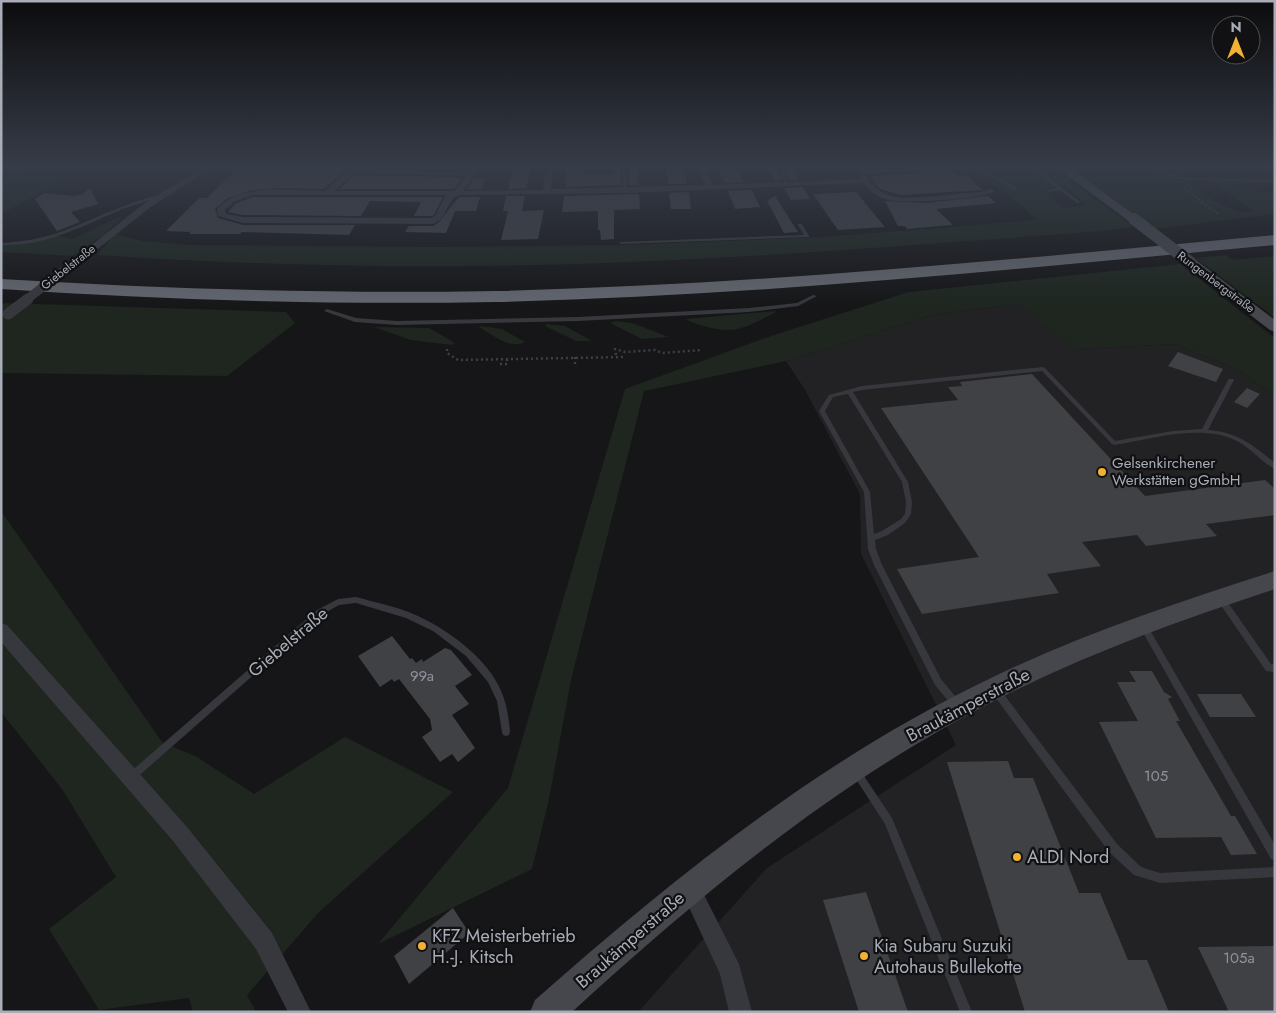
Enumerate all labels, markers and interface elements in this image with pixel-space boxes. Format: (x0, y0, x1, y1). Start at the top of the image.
north arrow (1211, 15, 1261, 65)
text: N (1230, 17, 1242, 37)
street label: Giebelstraße (37, 240, 99, 294)
street label: Rungenbergstraße (1173, 247, 1259, 317)
place label: Gelsenkirchener Werkstätten gGmbH (1112, 452, 1241, 491)
marker: Gelsenkirchener Werkstätten gGmbH (1096, 466, 1108, 478)
street label: Giebelstraße (242, 601, 334, 683)
street label: Braukämperstraße (902, 661, 1034, 749)
house number: 99a (410, 665, 434, 687)
house number: 105 (1144, 765, 1168, 787)
place label: ALDI Nord (1027, 844, 1109, 870)
marker: ALDI Nord (1011, 851, 1023, 863)
street label: Braukämperstraße (570, 885, 690, 995)
place label: KFZ Meisterbetrieb H.-J. Kitsch (432, 923, 576, 970)
place label: Kia Subaru Suzuki Autohaus Bullekotte (874, 933, 1022, 980)
marker: KFZ Meisterbetrieb H.-J. Kitsch (416, 940, 428, 952)
house number: 105a (1223, 947, 1255, 969)
marker: Kia Subaru Suzuki Autohaus Bullekotte (858, 950, 870, 962)

